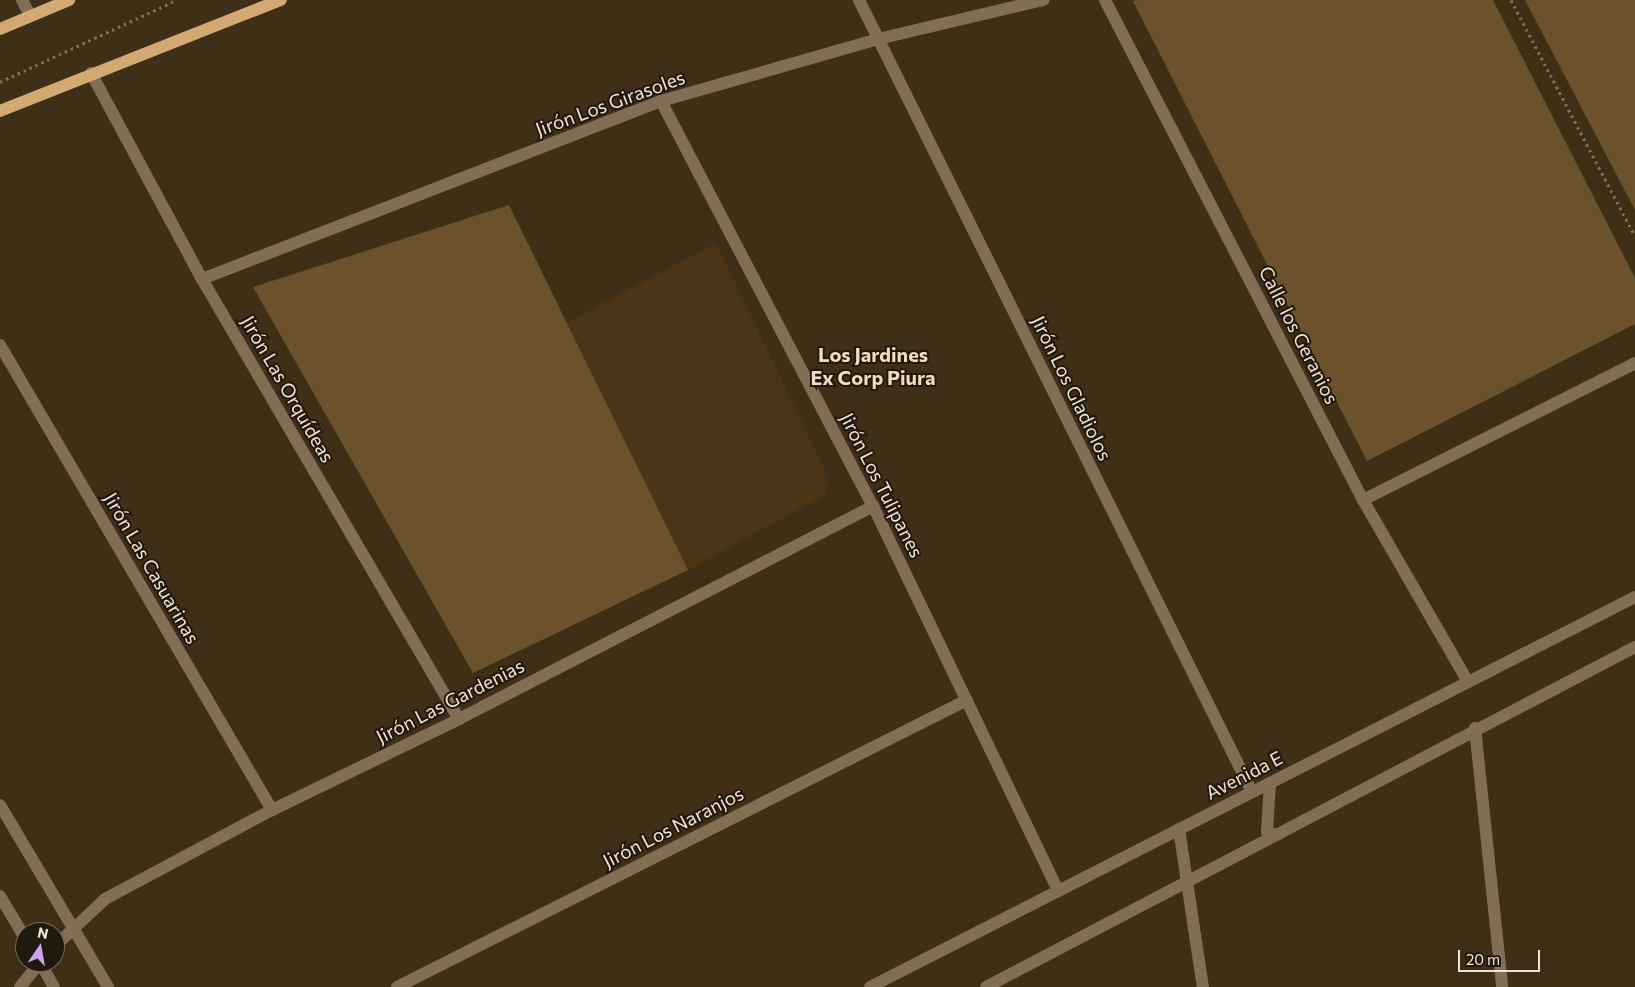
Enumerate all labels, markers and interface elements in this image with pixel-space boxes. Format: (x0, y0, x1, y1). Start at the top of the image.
street label: Jirón Los Girasoles (532, 65, 688, 141)
street label: Calle los Geranios (1254, 262, 1344, 408)
street label: Jirón Las Orquídeas (237, 312, 339, 466)
street label: Jirón Los Gladiolos (1027, 312, 1117, 464)
district label: Los Jardines Ex Corp Piura (810, 342, 936, 389)
street label: Jirón Los Tulipanes (836, 409, 928, 561)
street label: Jirón Las Casuarinas (99, 488, 205, 648)
street label: Jirón Las Gardenias (372, 654, 528, 748)
street label: Avenida E (1202, 746, 1286, 804)
street label: Jirón Los Naranjos (599, 782, 747, 872)
north arrow (15, 922, 65, 972)
text: N (36, 923, 50, 942)
scale bar (1460, 940, 1542, 972)
text: 20 m (1466, 950, 1500, 968)

